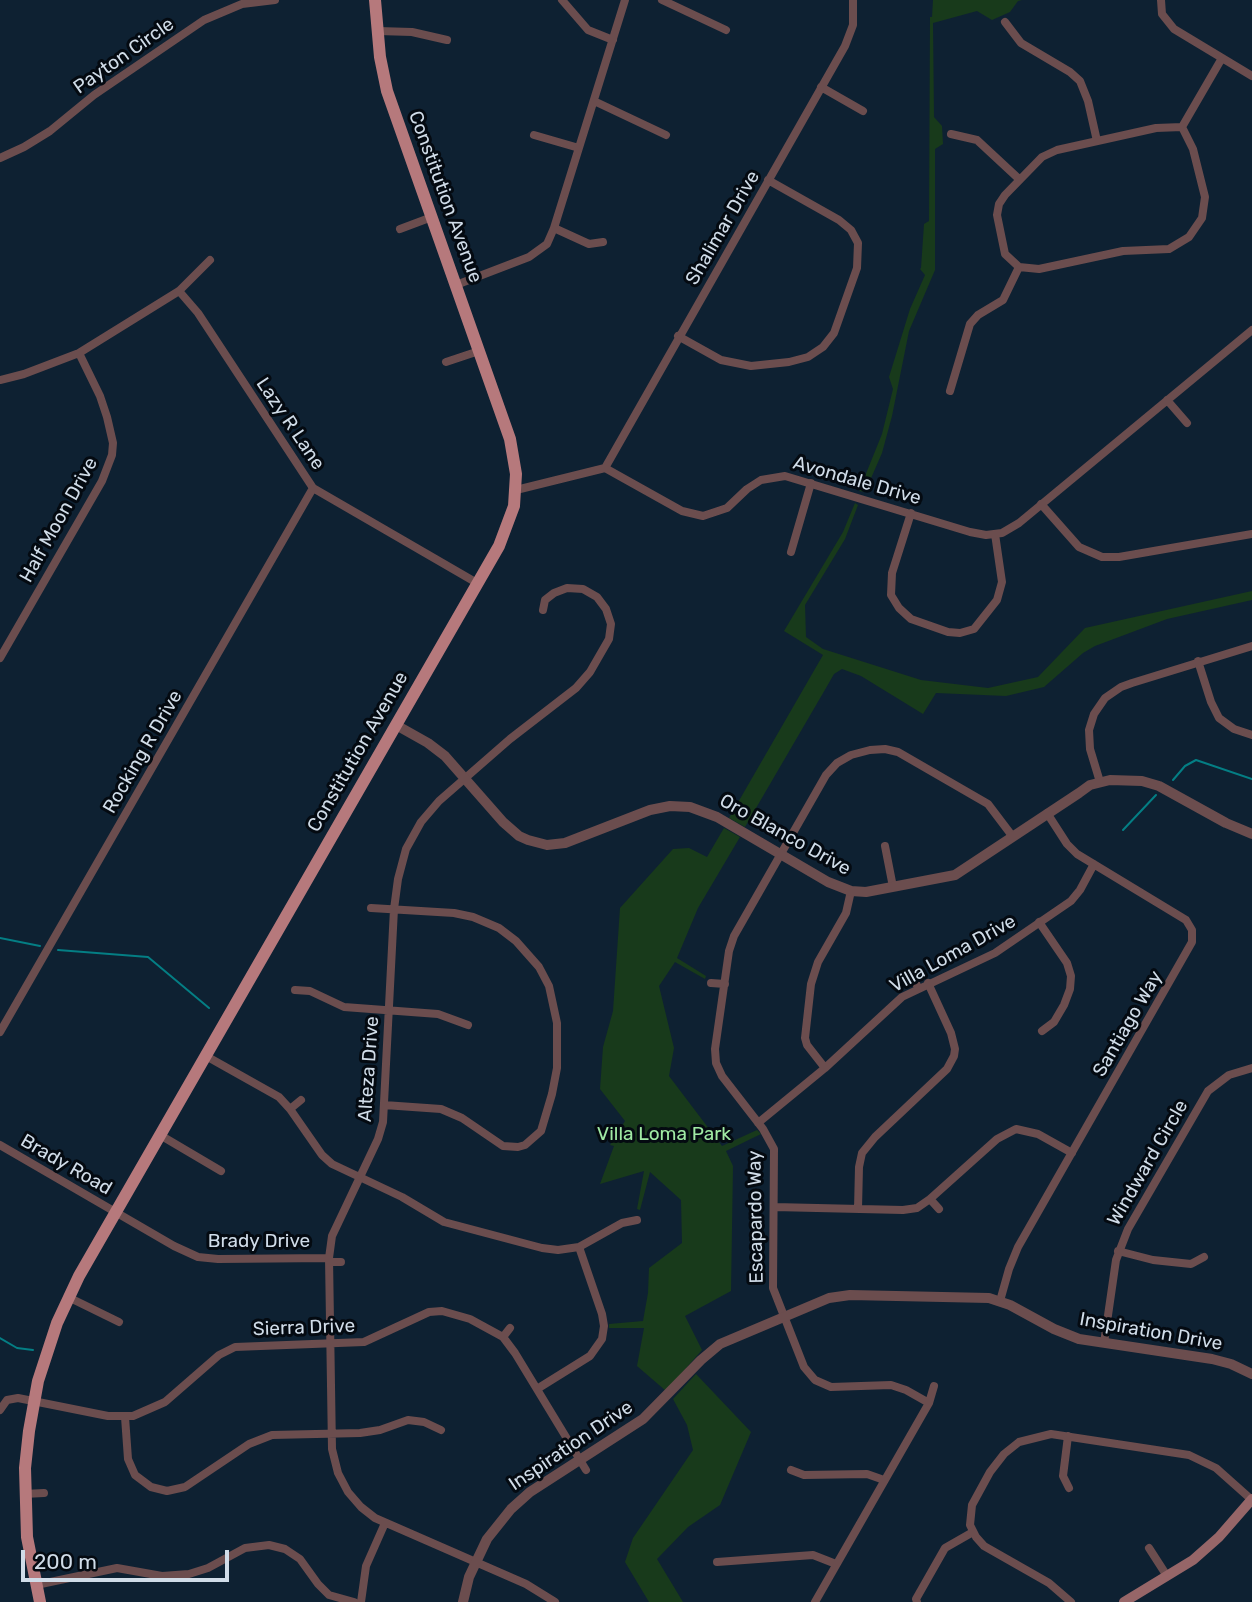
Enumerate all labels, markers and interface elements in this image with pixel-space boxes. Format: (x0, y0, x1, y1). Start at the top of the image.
street label: Payton Circle (69, 13, 179, 99)
street label: Constitution Avenue (403, 108, 487, 286)
street label: Shalimar Drive (681, 167, 765, 289)
street label: Lazy R Lane (251, 374, 329, 474)
street label: Avondale Drive (790, 452, 924, 510)
street label: Half Moon Drive (15, 453, 103, 587)
street label: Constitution Avenue (303, 668, 413, 836)
street label: Rocking R Drive (99, 686, 187, 818)
street label: Oro Blanco Drive (715, 790, 855, 880)
street label: Villa Loma Drive (886, 910, 1020, 998)
street label: Santiago Way (1088, 967, 1168, 1081)
street label: Alteza Drive (354, 1015, 384, 1123)
street label: Windward Circle (1103, 1096, 1193, 1230)
park label: Villa Loma Park (597, 1124, 731, 1146)
street label: Brady Road (16, 1130, 116, 1200)
street label: Escapardo Way (743, 1150, 769, 1284)
street label: Brady Drive (208, 1231, 310, 1253)
street label: Inspiration Drive (1078, 1308, 1224, 1356)
street label: Sierra Drive (253, 1315, 355, 1341)
street label: Inspiration Drive (505, 1396, 637, 1496)
scale bar (24, 1536, 233, 1580)
text: 200 m (34, 1549, 97, 1574)

